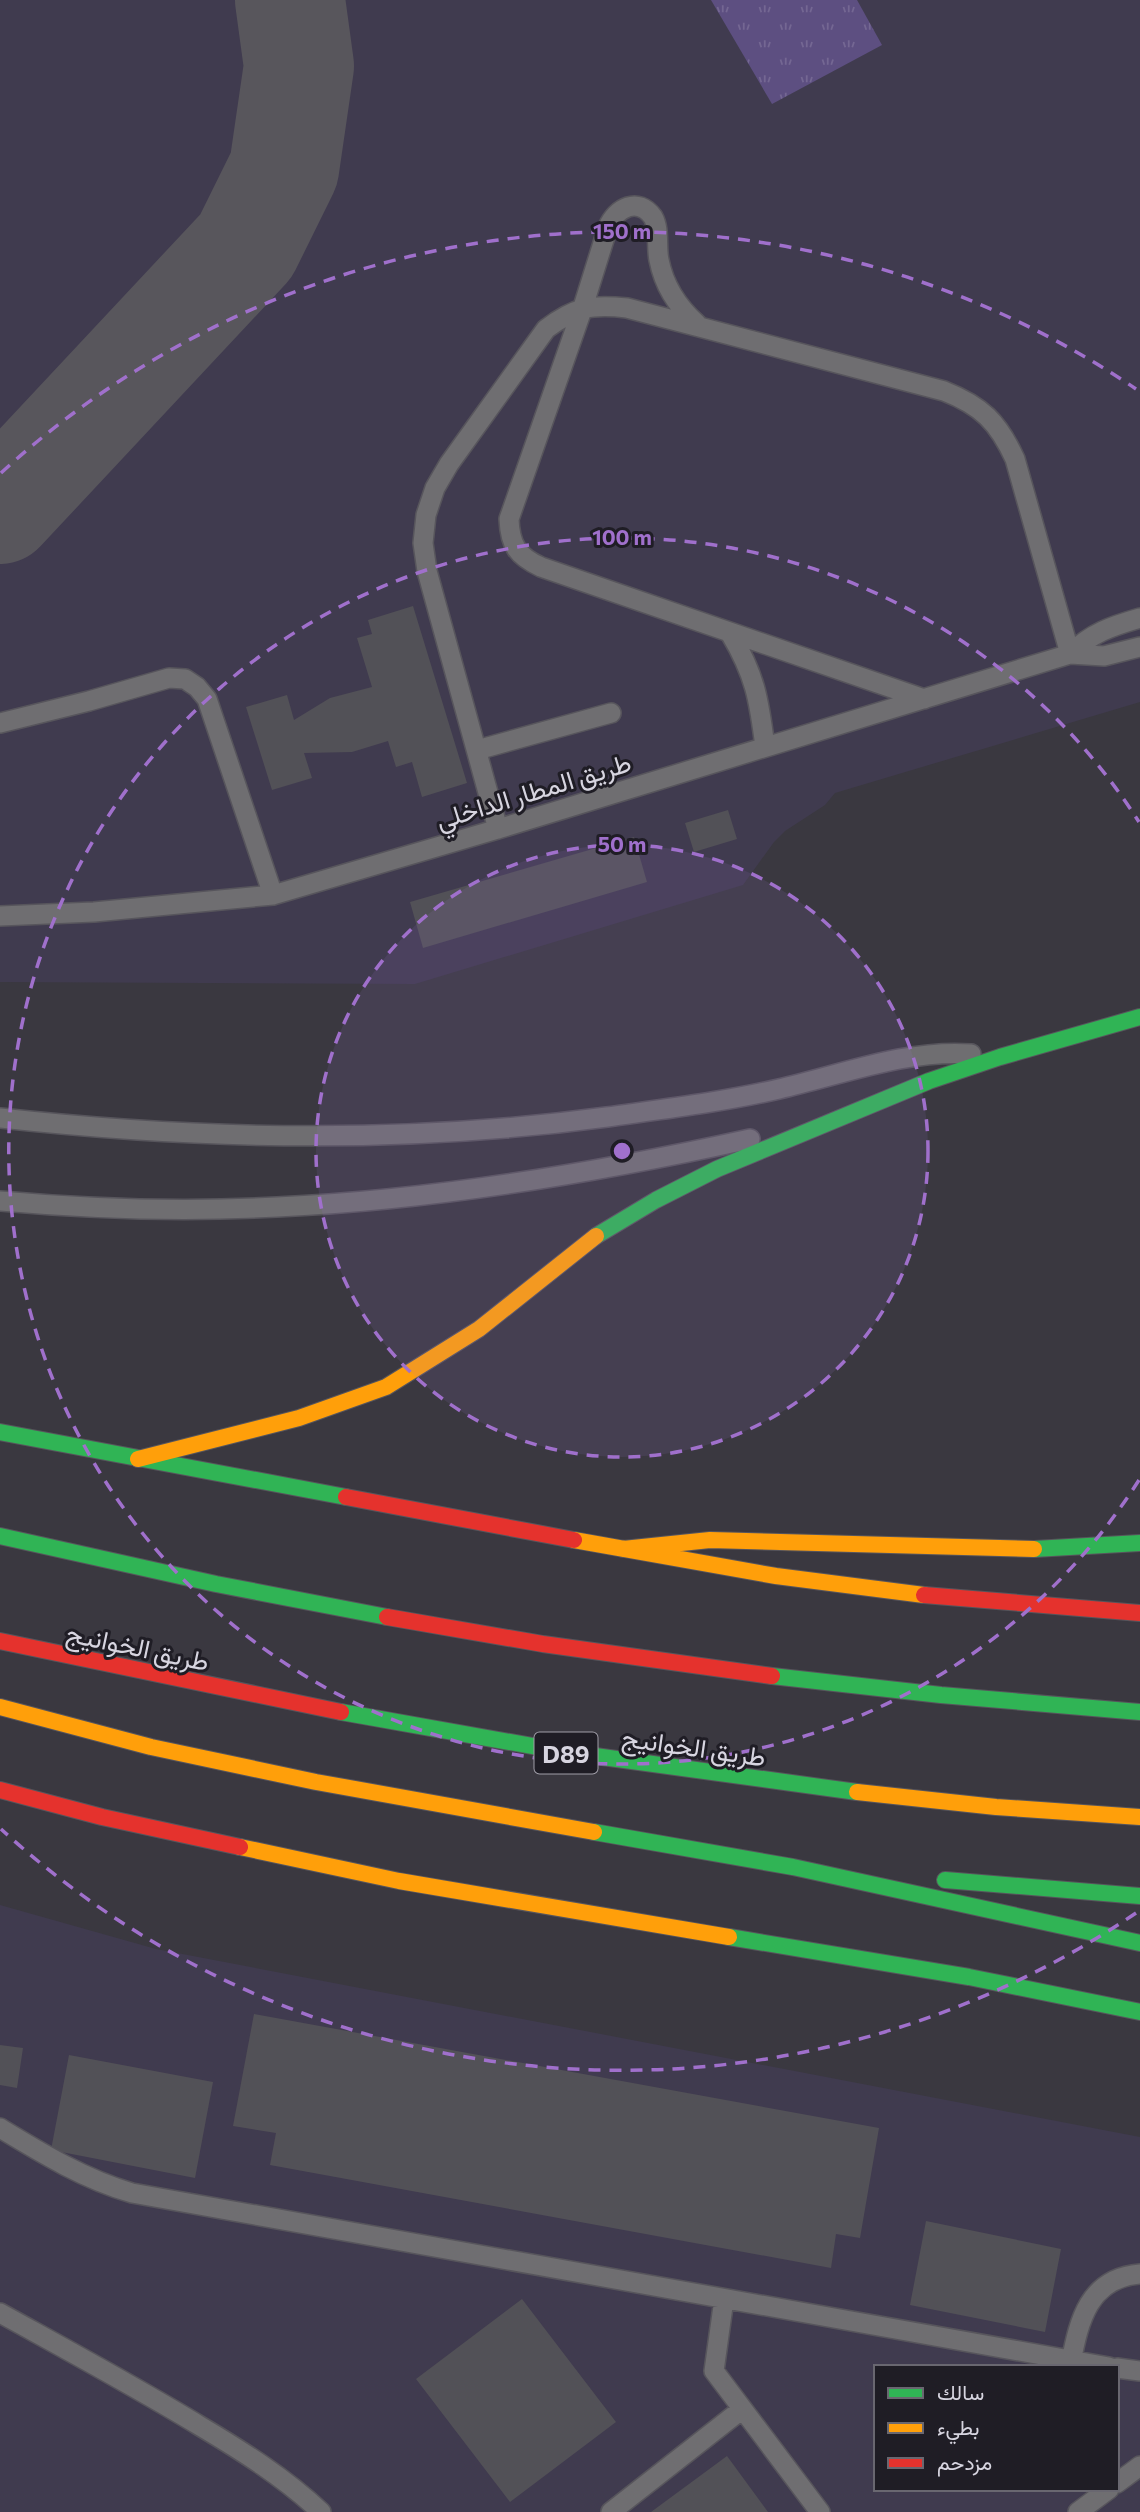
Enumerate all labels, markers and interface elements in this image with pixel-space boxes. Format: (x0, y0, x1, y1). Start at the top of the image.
text: 150 m (593, 218, 651, 243)
text: 100 m (592, 524, 652, 549)
street label: طريق المطار الداخلي (432, 746, 636, 841)
text: 50 m (598, 831, 646, 856)
centre of rings (610, 1139, 634, 1163)
street label: طريق الخوانيج (63, 1616, 212, 1680)
street label: طريق الخوانيج (619, 1721, 768, 1775)
road number: D89 (534, 1732, 598, 1773)
legend (874, 2365, 1119, 2491)
text: سالك (937, 2379, 984, 2404)
text: بطيء (937, 2414, 980, 2445)
text: مزدحم (937, 2449, 992, 2477)

